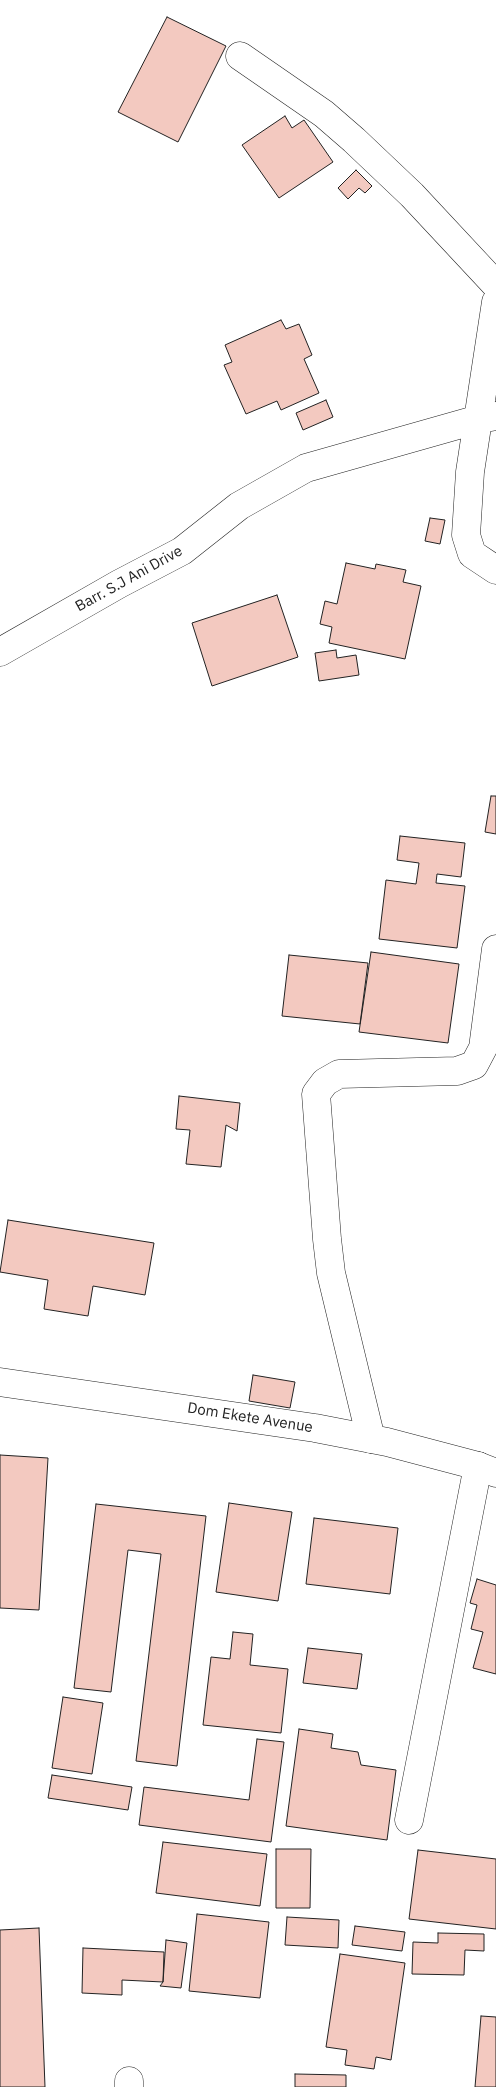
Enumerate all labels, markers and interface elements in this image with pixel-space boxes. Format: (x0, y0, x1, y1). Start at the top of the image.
street label: Barr. S.J Ani Drive (72, 542, 186, 616)
street label: Dom Ekete Avenue (186, 1399, 314, 1437)

